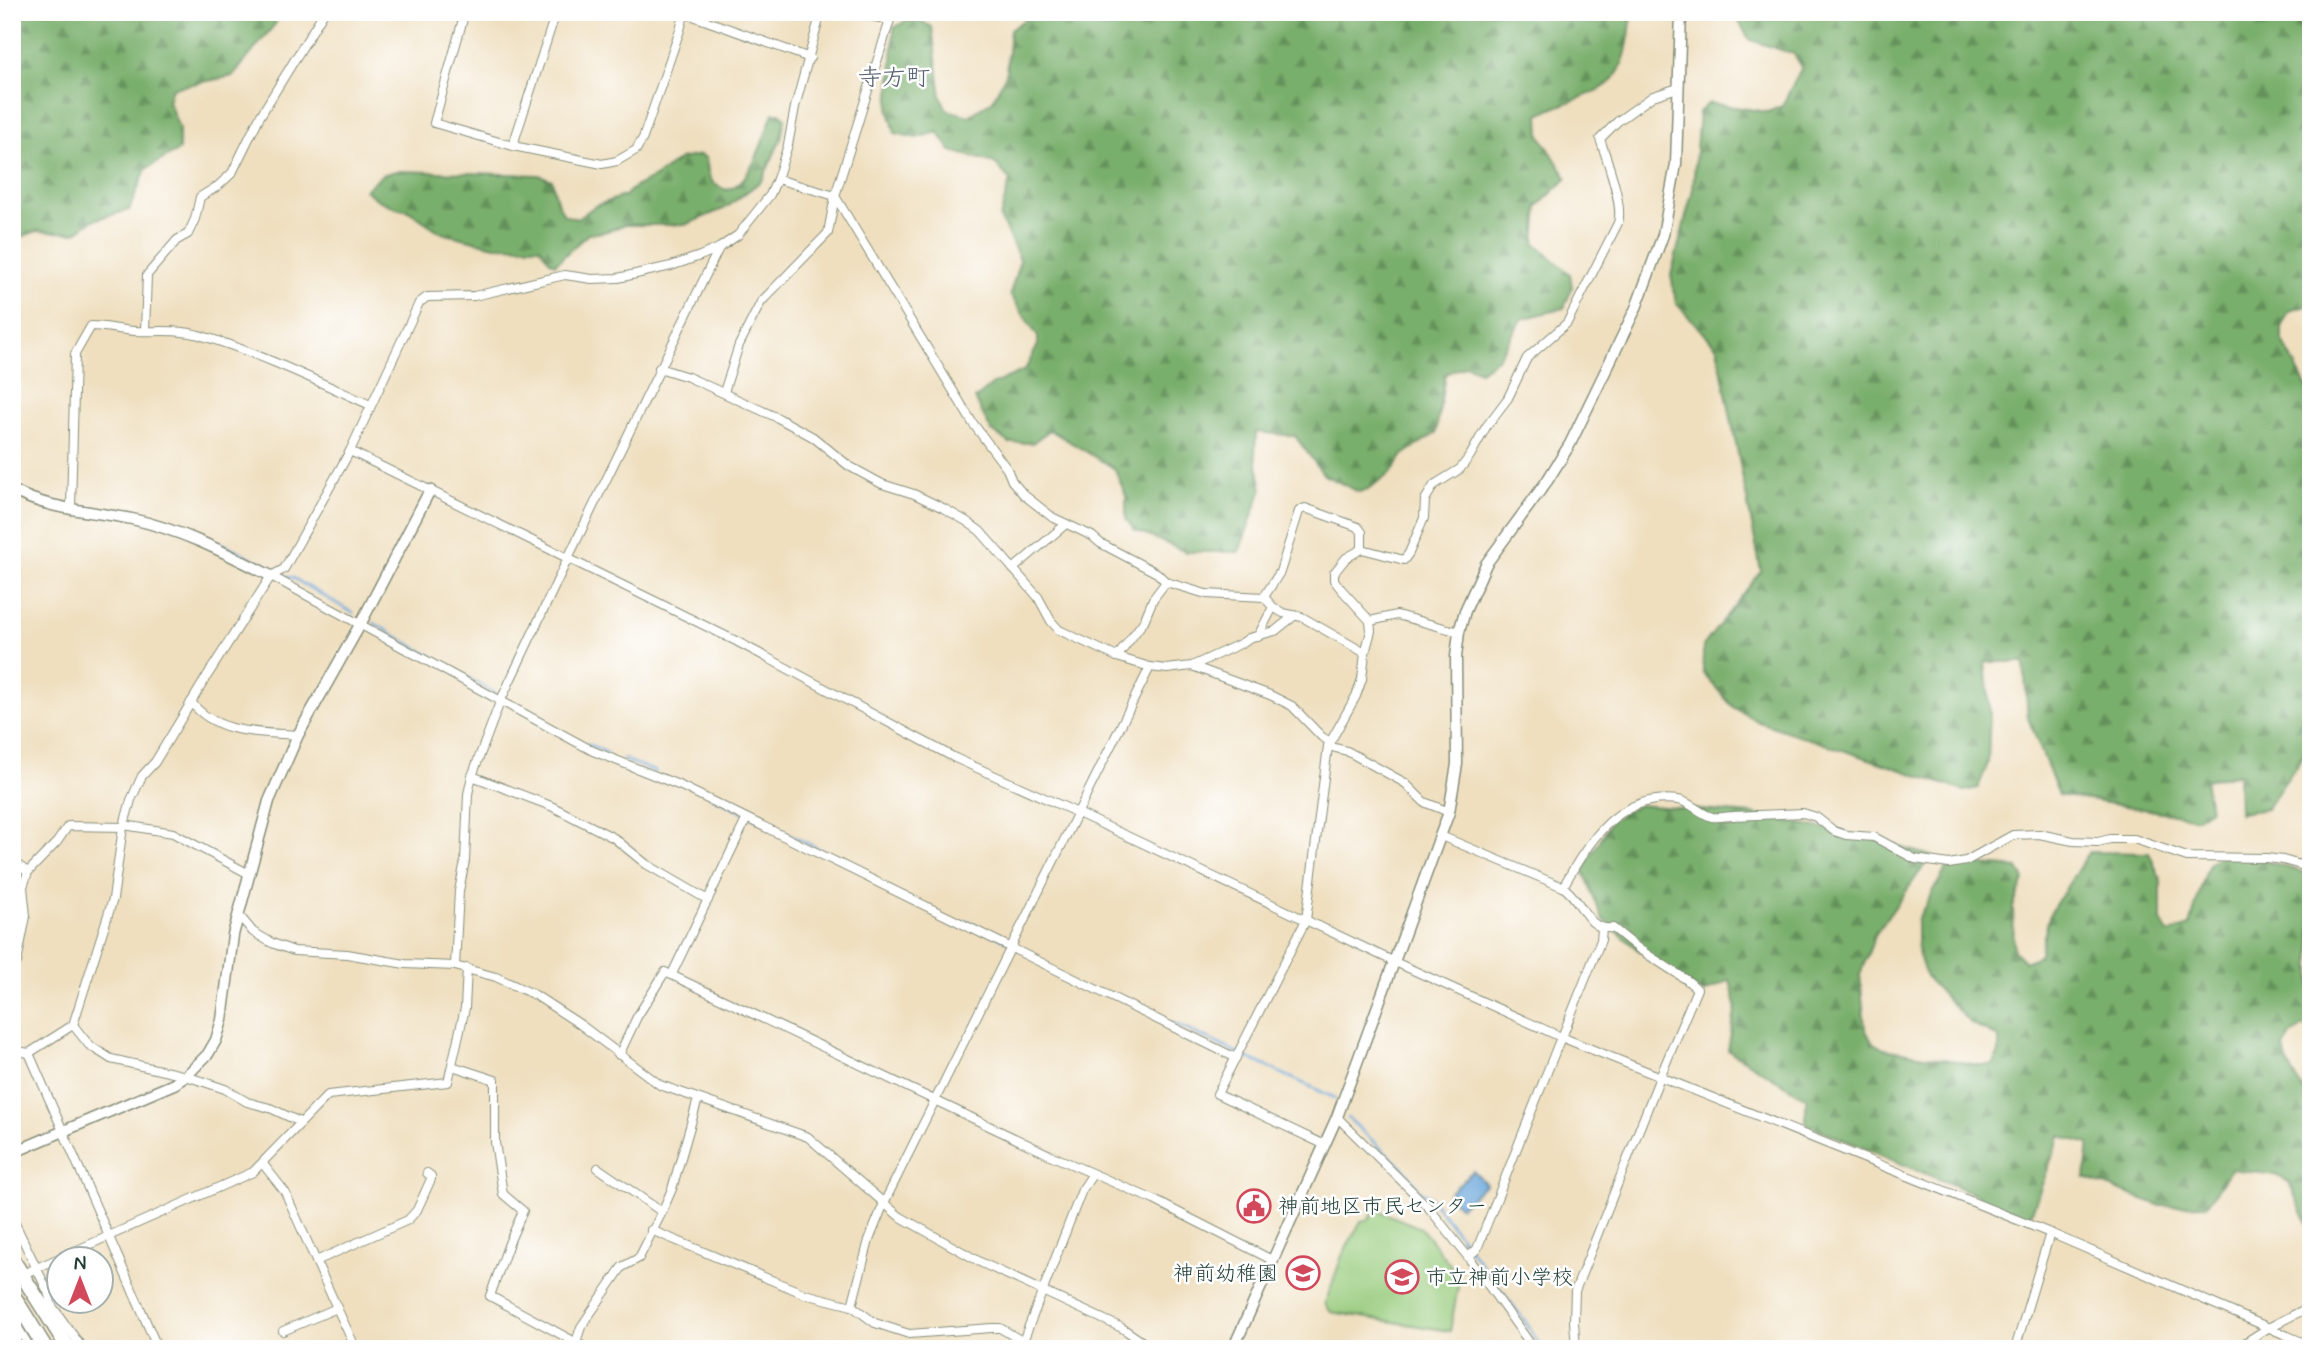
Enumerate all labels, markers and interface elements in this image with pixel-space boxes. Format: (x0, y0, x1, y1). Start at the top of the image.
district label: 寺方町 (858, 63, 930, 94)
public building icon: 神前地区市民センター (1235, 1187, 1273, 1225)
place label: 神前地区市民センター (1278, 1193, 1487, 1221)
north arrow (46, 1246, 116, 1316)
text: N (74, 1252, 86, 1277)
school or university icon: 神前幼稚園 (1284, 1254, 1322, 1292)
school or university icon: 市立神前小学校 (1383, 1258, 1421, 1296)
place label: 神前幼稚園 (1173, 1260, 1278, 1288)
place label: 市立神前小学校 (1426, 1264, 1573, 1292)

